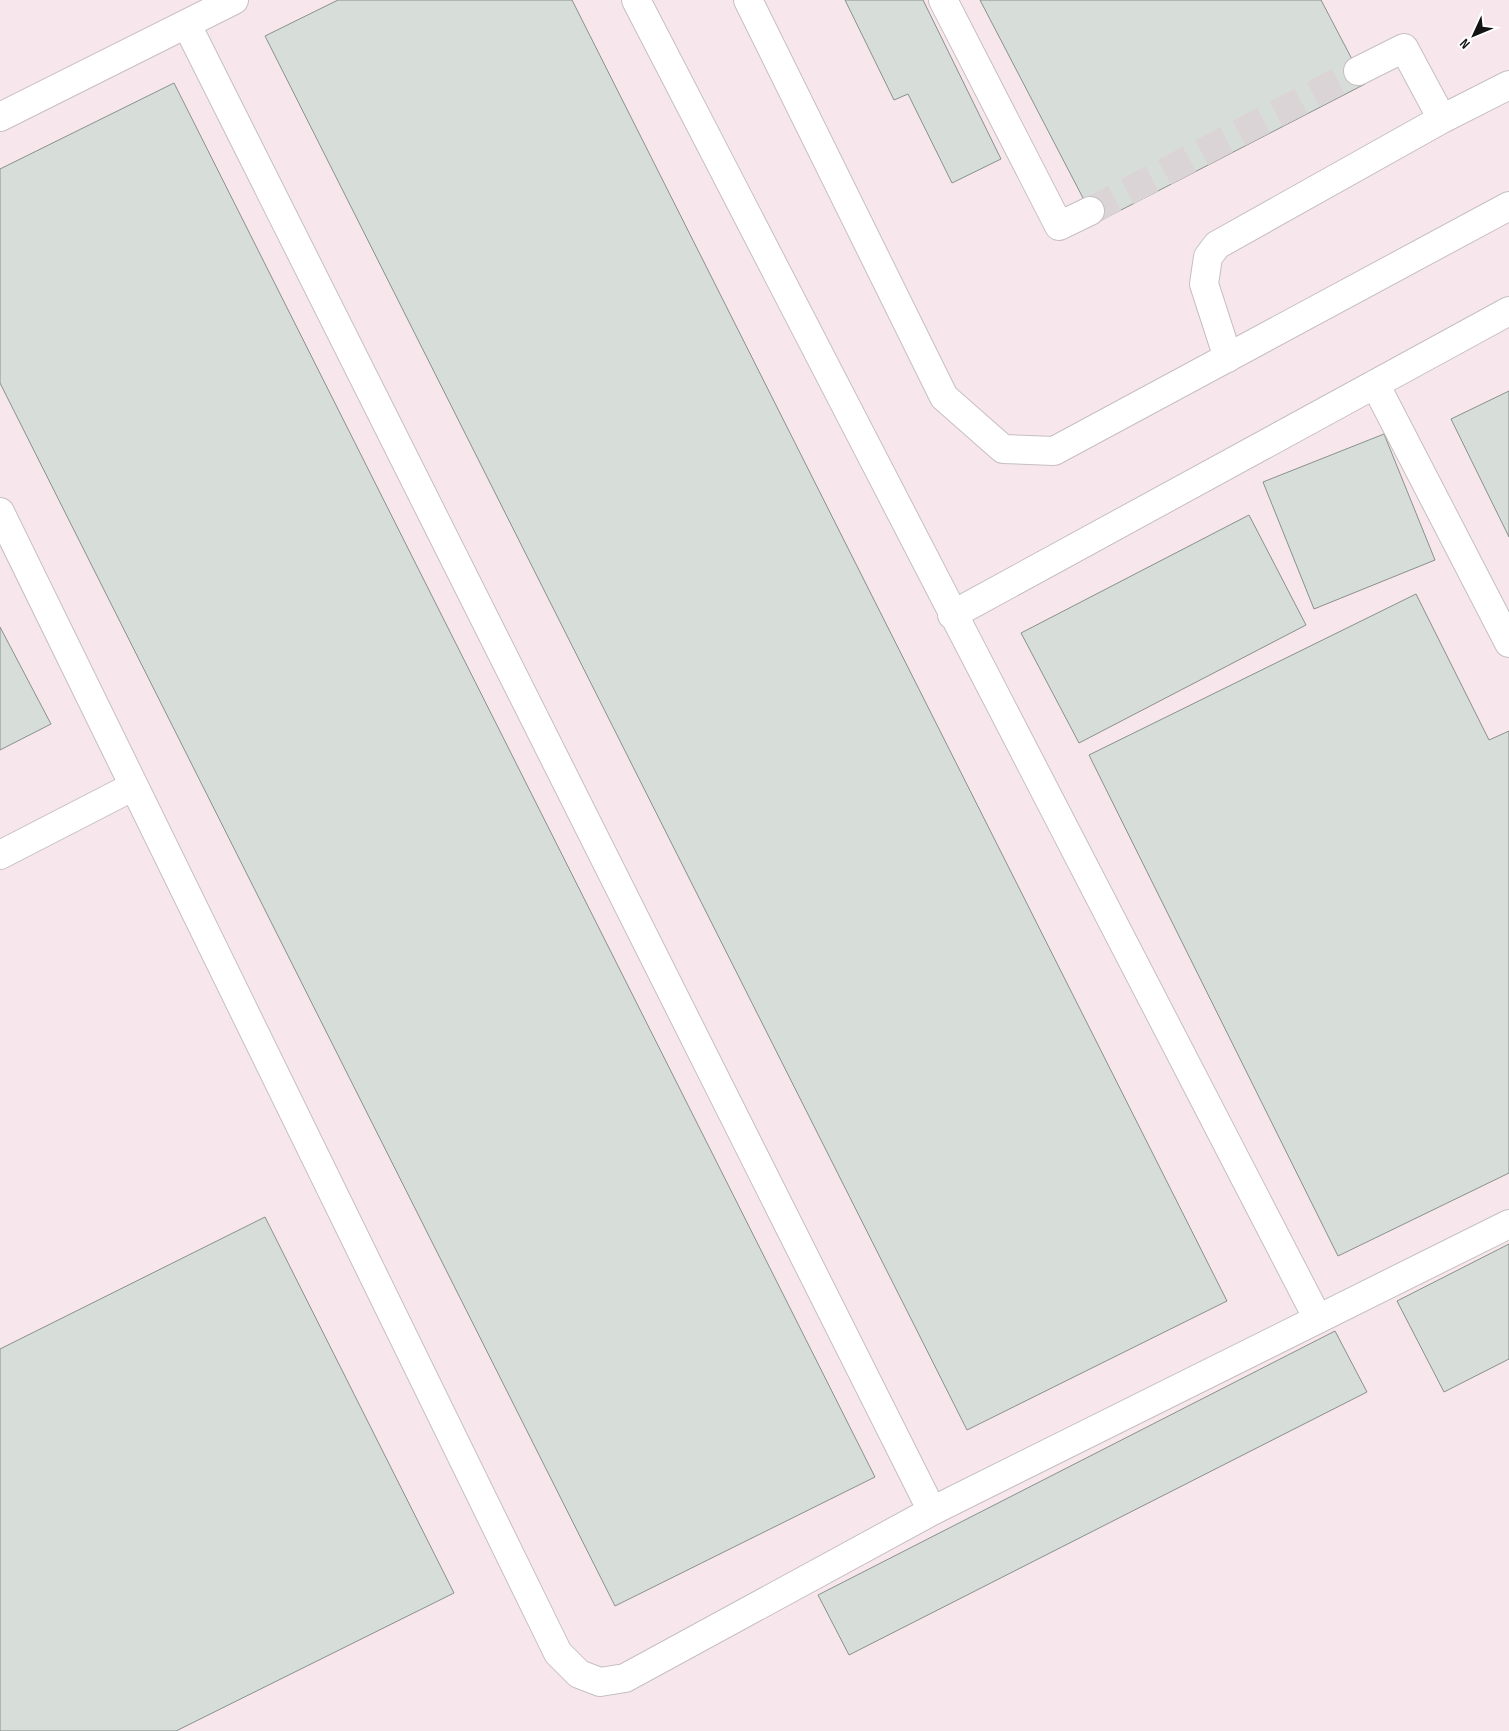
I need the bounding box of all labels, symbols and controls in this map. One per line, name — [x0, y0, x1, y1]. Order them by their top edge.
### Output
north arrow — [1449, 10, 1499, 60]
text: N — [1456, 35, 1474, 52]

